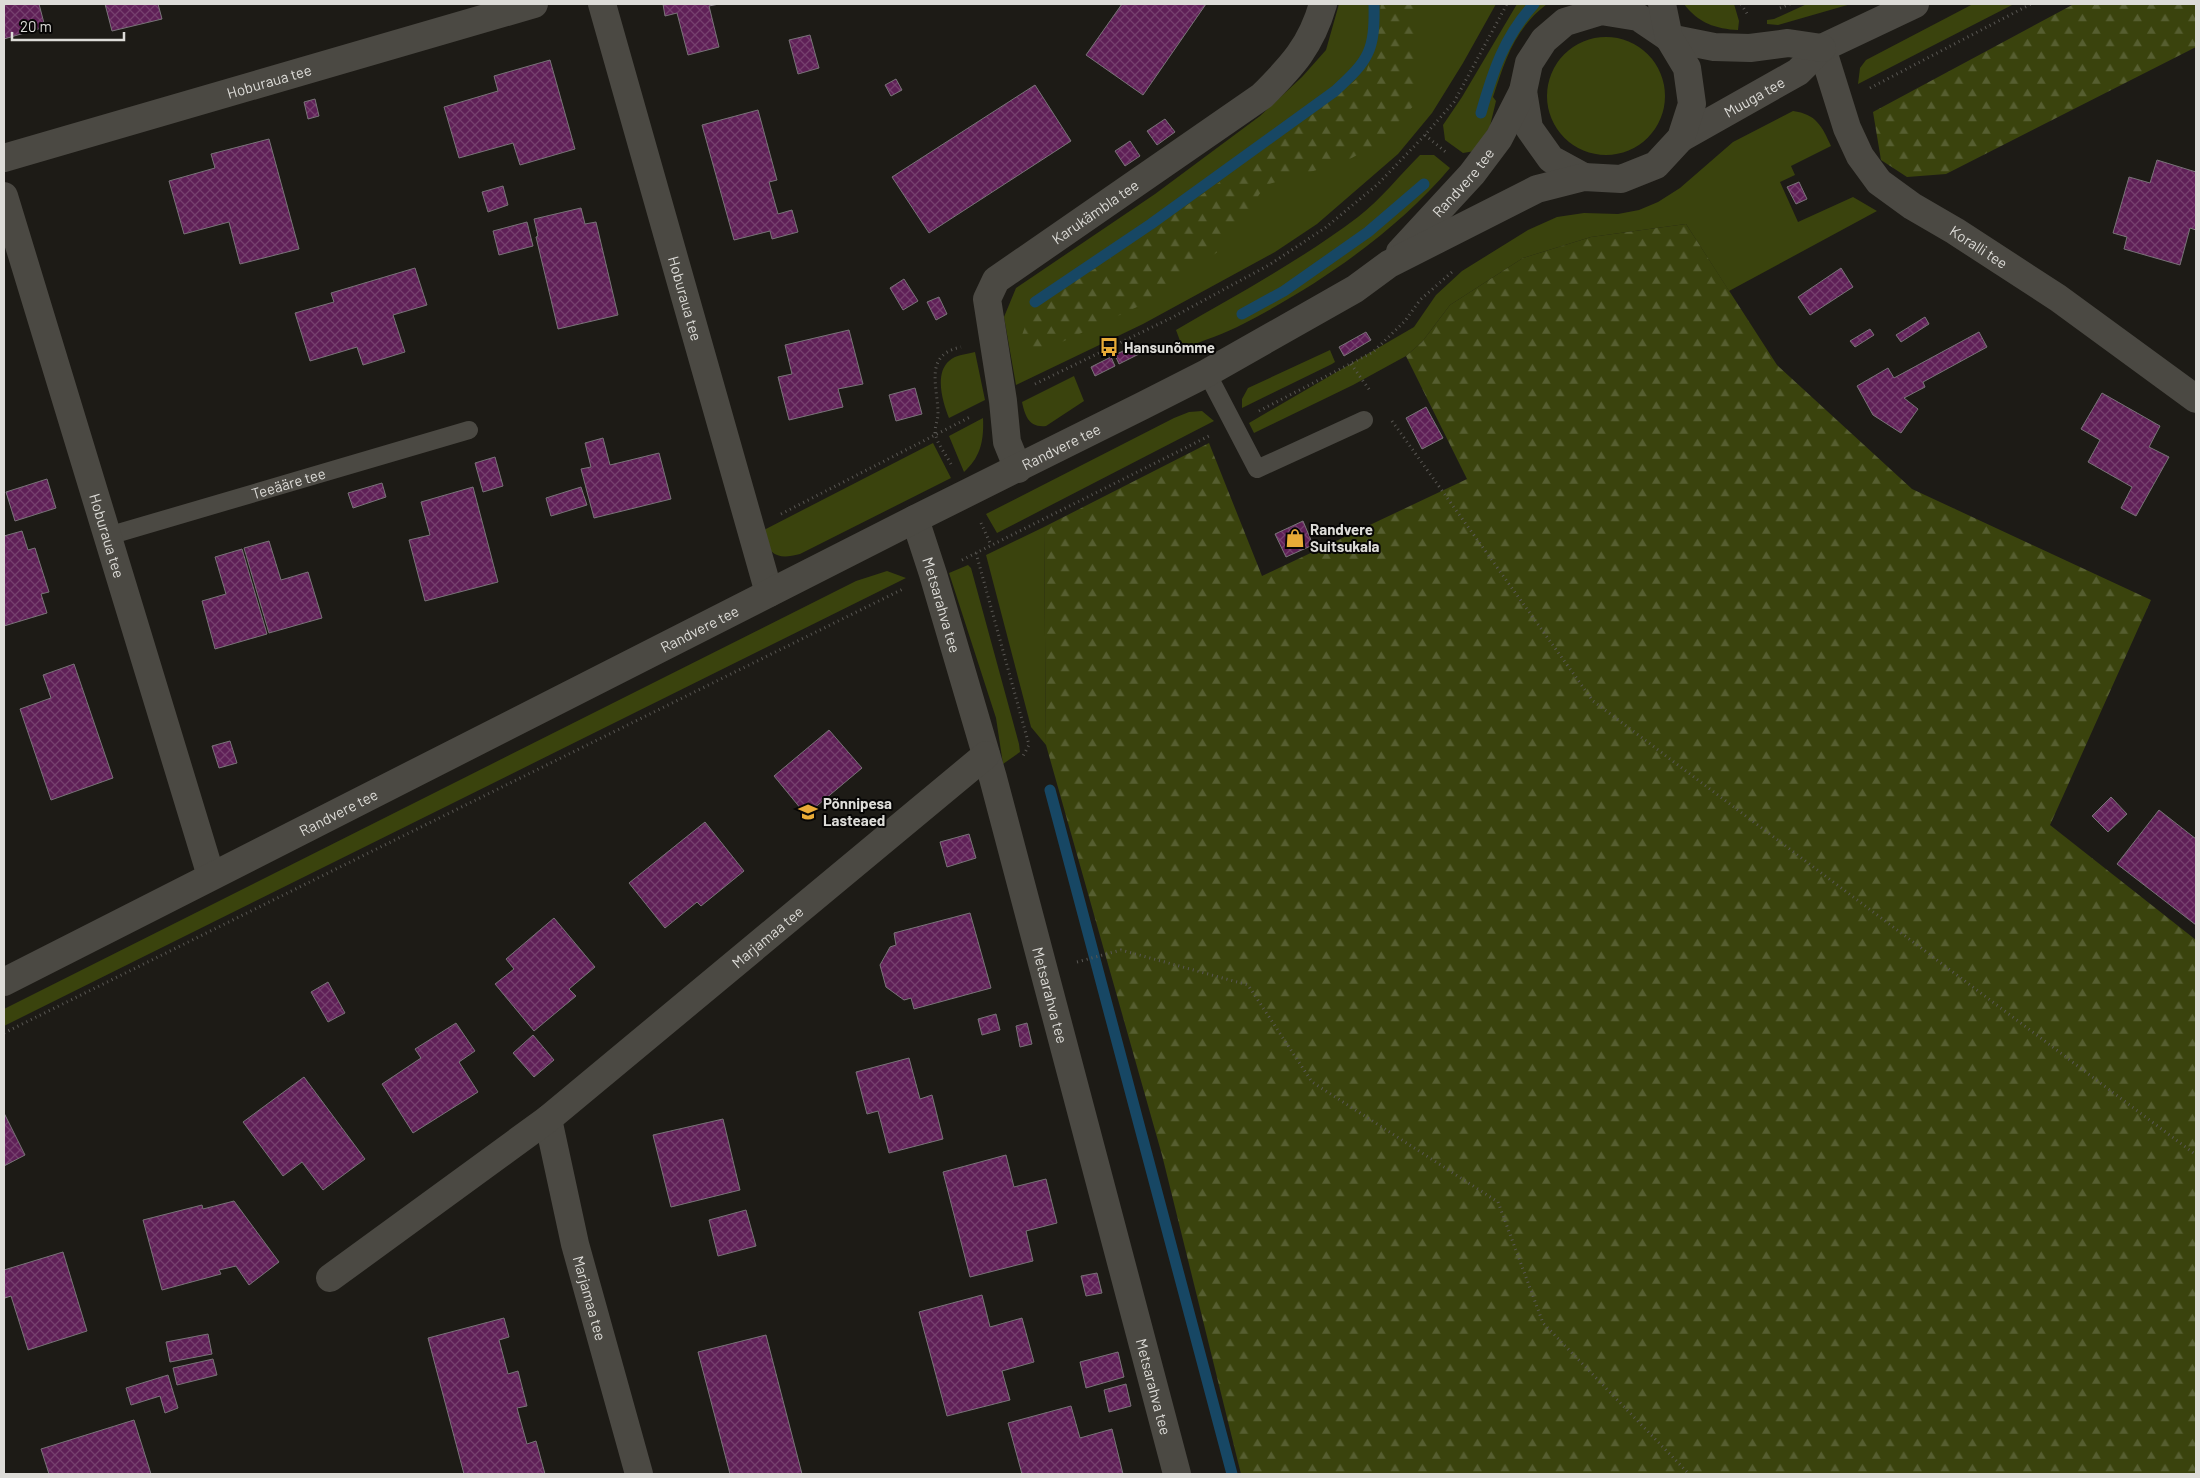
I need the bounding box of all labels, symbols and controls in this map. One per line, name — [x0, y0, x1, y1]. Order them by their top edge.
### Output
scale bar — [12, 10, 125, 42]
text: 20 m — [20, 17, 52, 35]
street label: Hoburaua tee — [225, 60, 313, 102]
street label: Muuga tee — [1721, 72, 1788, 121]
street label: Randvere tee — [1428, 144, 1498, 220]
street label: Karukämbla tee — [1048, 175, 1142, 248]
street label: Koralli tee — [1947, 221, 2011, 272]
street label: Hoburaua tee — [665, 254, 706, 343]
bus stop icon: Hansunõmme — [1098, 336, 1120, 358]
place label: Hansunõmme — [1124, 338, 1215, 356]
street label: Randvere tee — [1019, 419, 1103, 473]
street label: Teeääre tee — [249, 464, 328, 502]
street label: Hoburaua tee — [86, 491, 129, 580]
place label: Randvere Suitsukala — [1310, 520, 1380, 555]
shop icon: Randvere Suitsukala — [1284, 527, 1306, 549]
street label: Metsarahva tee — [919, 555, 965, 655]
street label: Randvere tee — [657, 601, 742, 656]
street label: Randvere tee — [296, 785, 381, 840]
place label: Põnnipesa Lasteaed — [823, 794, 892, 829]
school or university icon: Põnnipesa Lasteaed — [797, 801, 819, 823]
street label: Marjamaa tee — [728, 902, 807, 972]
street label: Metsarahva tee — [1029, 945, 1072, 1045]
street label: Marjamaa tee — [570, 1254, 610, 1343]
street label: Metsarahva tee — [1133, 1336, 1175, 1437]

